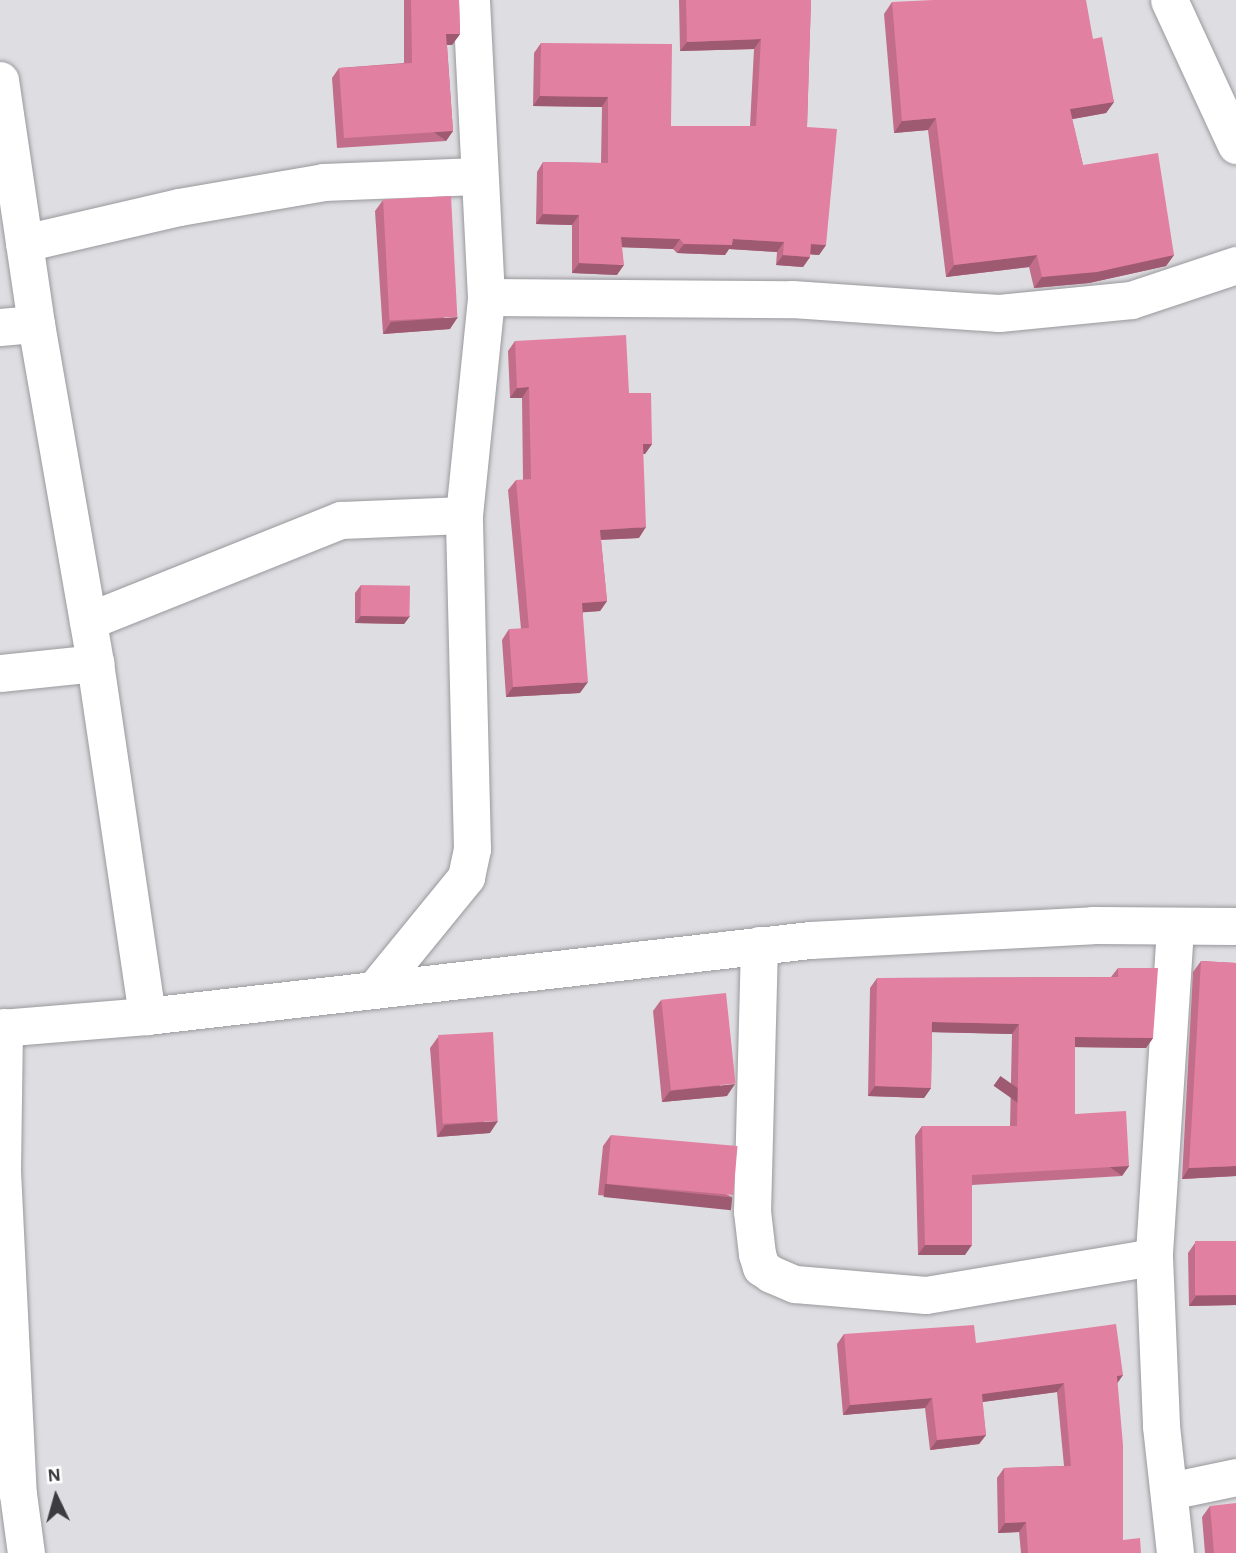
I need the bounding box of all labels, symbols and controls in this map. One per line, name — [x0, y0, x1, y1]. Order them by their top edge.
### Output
north arrow — [21, 1462, 91, 1532]
text: N — [47, 1466, 62, 1486]

